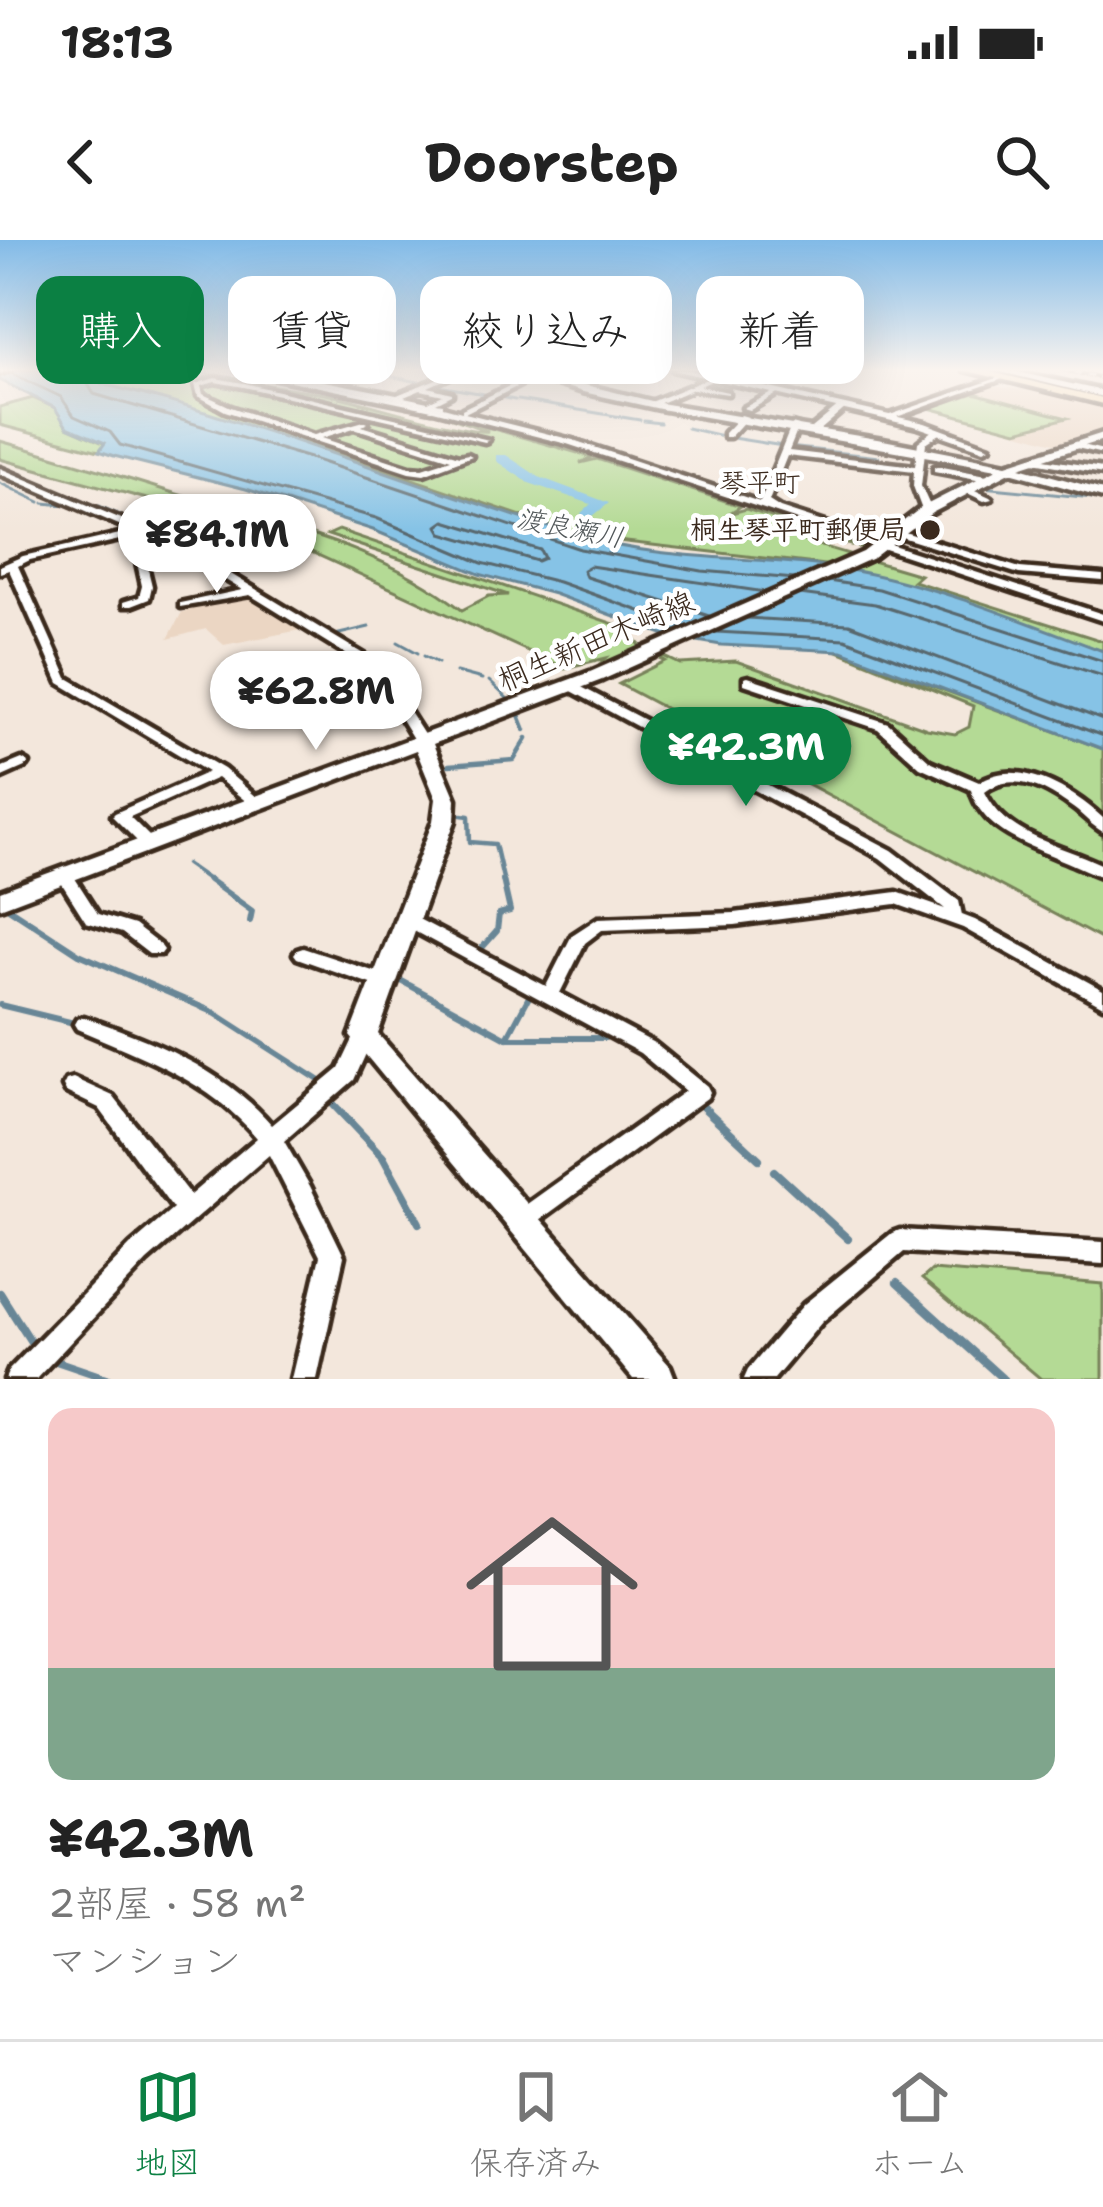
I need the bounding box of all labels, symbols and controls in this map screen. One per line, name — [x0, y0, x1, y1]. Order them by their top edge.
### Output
text: 18:13 — [60, 12, 174, 72]
text: Doorstep — [424, 126, 679, 198]
icon: back — [48, 129, 114, 195]
icon: search — [989, 129, 1055, 195]
chip: 購入 — [36, 276, 204, 384]
chip: 賃貸 — [228, 276, 396, 384]
chip: 絞り込み — [420, 276, 672, 384]
chip: 新着 — [696, 276, 864, 384]
district label: 琴平町 — [720, 464, 801, 501]
pin: ¥84.1M — [119, 494, 315, 596]
water label: 渡良瀬川 — [514, 499, 627, 556]
text: ¥84.1M — [145, 507, 289, 559]
place label: 桐生琴平町郵便局 — [690, 511, 906, 548]
marker: 桐生琴平町郵便局 — [917, 517, 943, 543]
street label: 桐生新田木崎線 — [491, 581, 700, 700]
pin: ¥62.8M — [218, 651, 414, 753]
text: ¥62.8M — [237, 664, 395, 716]
pin: ¥42.3M — [648, 707, 844, 809]
text: ¥42.3M — [667, 720, 825, 772]
icon: home — [444, 1486, 660, 1702]
text: ¥42.3M — [48, 1804, 254, 1872]
text: 2部屋 · 58 m² — [48, 1877, 306, 1929]
text: マンション — [48, 1934, 241, 1986]
tab: 地図 — [135, 2064, 201, 2185]
tab: 保存済み — [470, 2064, 602, 2185]
tab: ホーム — [871, 2064, 968, 2185]

